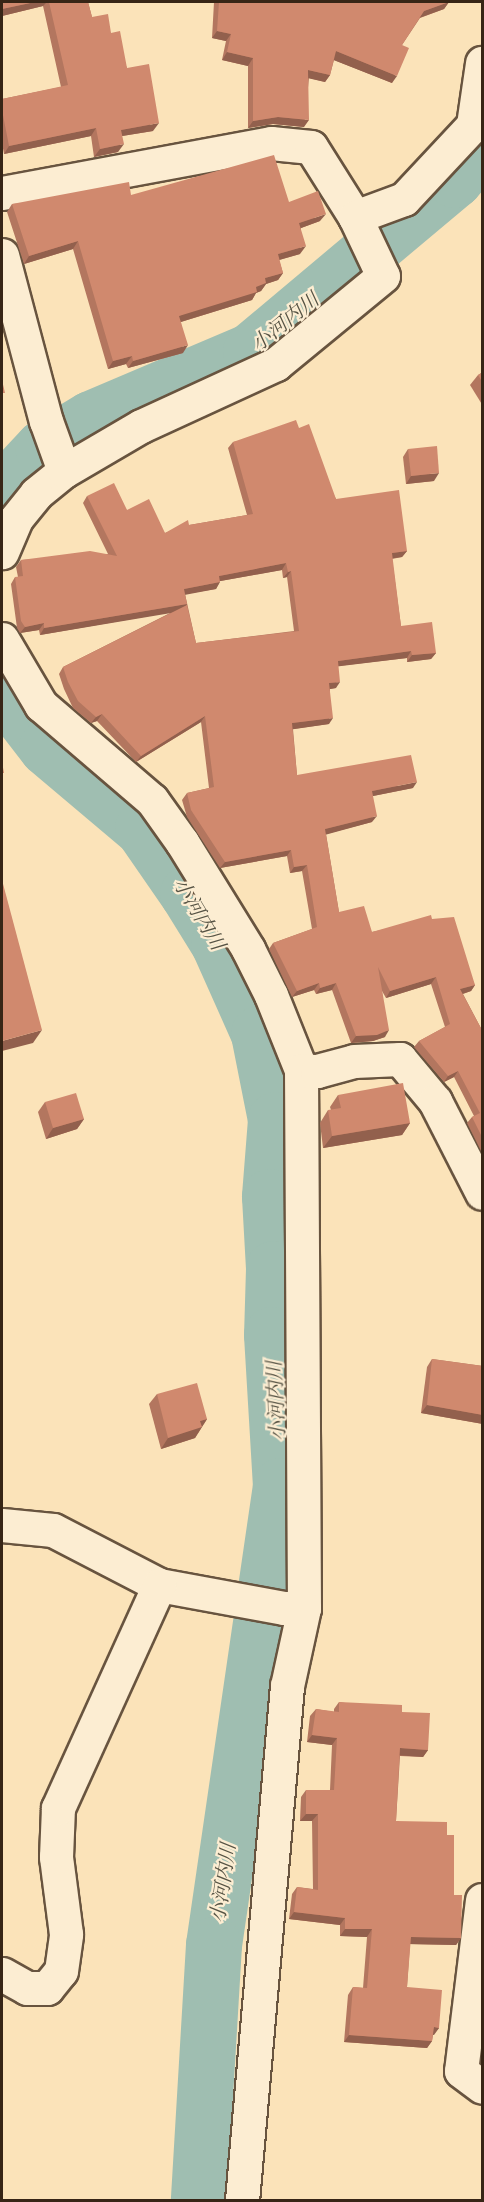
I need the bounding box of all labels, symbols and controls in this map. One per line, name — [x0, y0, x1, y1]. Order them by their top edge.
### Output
water label: 小河内川 — [246, 288, 324, 356]
water label: 小河内川 — [168, 874, 230, 954]
water label: 小河内川 — [262, 1360, 290, 1442]
water label: 小河内川 — [206, 1842, 240, 1924]

